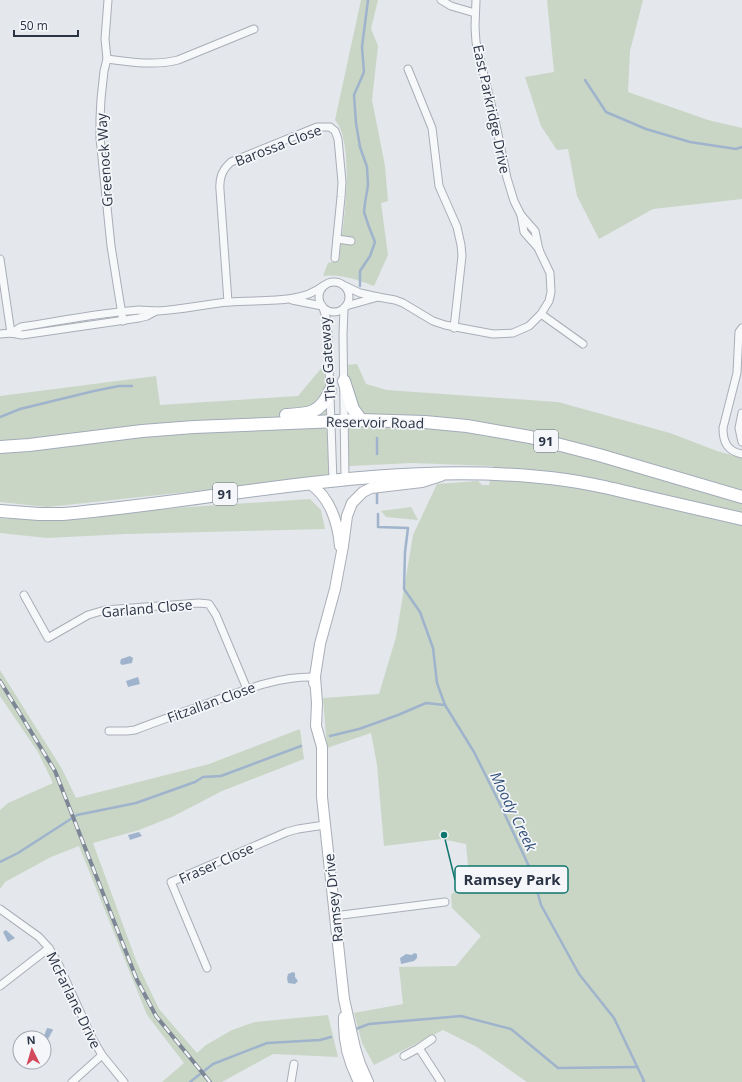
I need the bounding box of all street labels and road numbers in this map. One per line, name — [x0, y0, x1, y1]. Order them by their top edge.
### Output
street label: East Parkridge Drive — [469, 43, 515, 175]
street label: Greenock Way — [91, 111, 117, 208]
street label: Barossa Close — [232, 120, 324, 170]
street label: The Gateway — [315, 315, 339, 402]
street label: Reservoir Road — [326, 412, 424, 432]
road number: 91 — [534, 430, 558, 452]
road number: 91 — [213, 483, 237, 505]
street label: Garland Close — [101, 595, 193, 621]
street label: Fitzallan Close — [164, 677, 258, 727]
street label: Fraser Close — [176, 838, 256, 888]
street label: Ramsey Drive — [319, 853, 347, 943]
street label: McFarlane Drive — [42, 948, 106, 1052]

